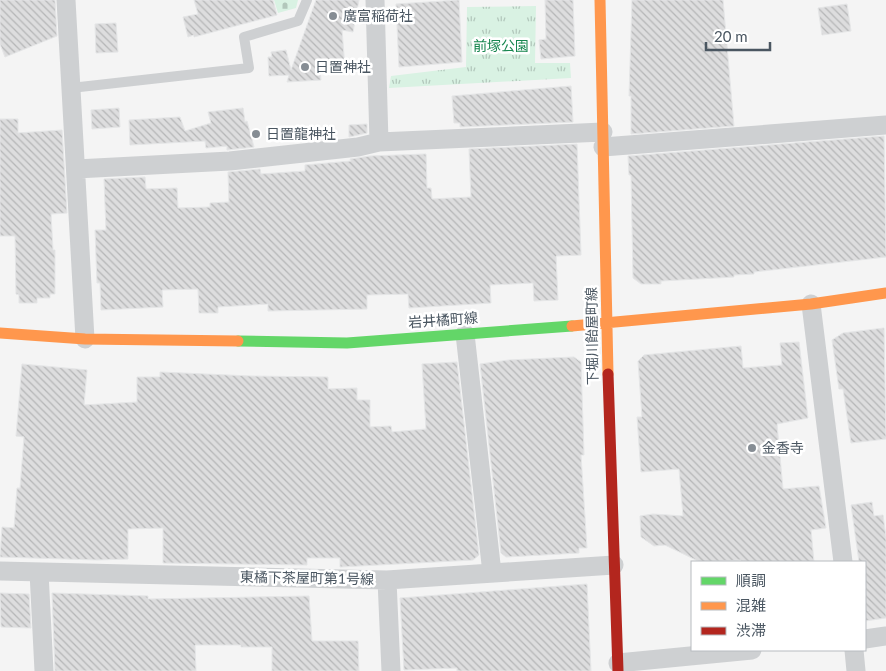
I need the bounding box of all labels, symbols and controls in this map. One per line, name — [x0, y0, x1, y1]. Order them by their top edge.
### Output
place label: 廣富稲荷社 — [343, 7, 413, 24]
marker: 廣富稲荷社 — [327, 10, 339, 22]
scale bar — [706, 20, 770, 52]
text: 20 m — [714, 27, 748, 45]
park label: 前塚公園 — [473, 37, 529, 54]
place label: 日置神社 — [315, 58, 371, 75]
marker: 日置神社 — [299, 61, 311, 73]
place label: 日置龍神社 — [266, 125, 336, 142]
marker: 日置龍神社 — [250, 128, 262, 140]
street label: 下堀川飴屋町線 — [582, 287, 601, 385]
street label: 岩井橘町線 — [407, 309, 478, 330]
place label: 金香寺 — [762, 439, 804, 456]
marker: 金香寺 — [746, 442, 758, 454]
legend — [691, 561, 866, 651]
street label: 東橘下茶屋町第1号線 — [240, 568, 374, 587]
text: 順調 — [736, 571, 766, 589]
text: 混雑 — [736, 596, 766, 614]
text: 渋滞 — [736, 621, 766, 639]

